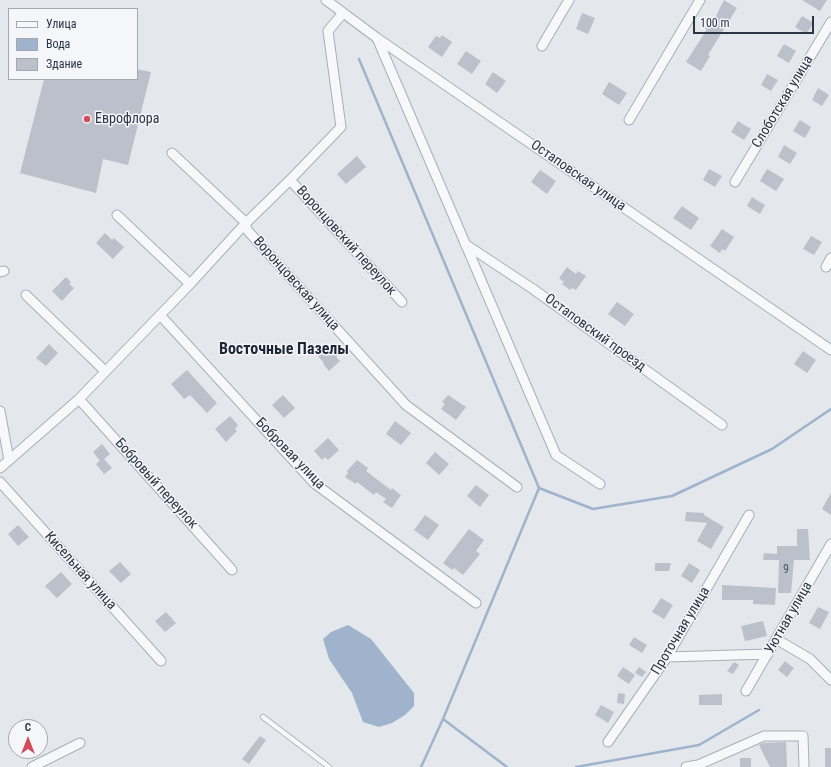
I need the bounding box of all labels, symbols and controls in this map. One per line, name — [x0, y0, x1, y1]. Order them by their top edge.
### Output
legend — [8, 8, 138, 80]
scale bar — [695, 8, 816, 34]
text: 100 m — [700, 16, 730, 30]
text: Улица — [46, 17, 76, 31]
text: Вода — [46, 37, 70, 51]
street label: Слоботская улица — [749, 53, 817, 151]
text: Здание — [46, 57, 82, 71]
place label: Еврофлора — [95, 111, 159, 127]
marker: Еврофлора — [82, 114, 92, 124]
street label: Остаповская улица — [527, 137, 629, 215]
street label: Воронцовский переулок — [292, 183, 400, 299]
street label: Воронцовская улица — [249, 233, 343, 335]
street label: Остаповский проезд — [541, 291, 649, 375]
district label: Восточные Пазелы — [219, 340, 349, 360]
street label: Бобровая улица — [252, 415, 328, 493]
street label: Бобровый переулок — [111, 435, 201, 533]
street label: Кисельная улица — [41, 528, 119, 614]
house number: 9 — [783, 563, 789, 577]
street label: Уютная улица — [762, 579, 816, 657]
street label: Проточная улица — [648, 584, 714, 678]
north arrow — [8, 719, 48, 759]
text: С — [25, 721, 31, 734]

